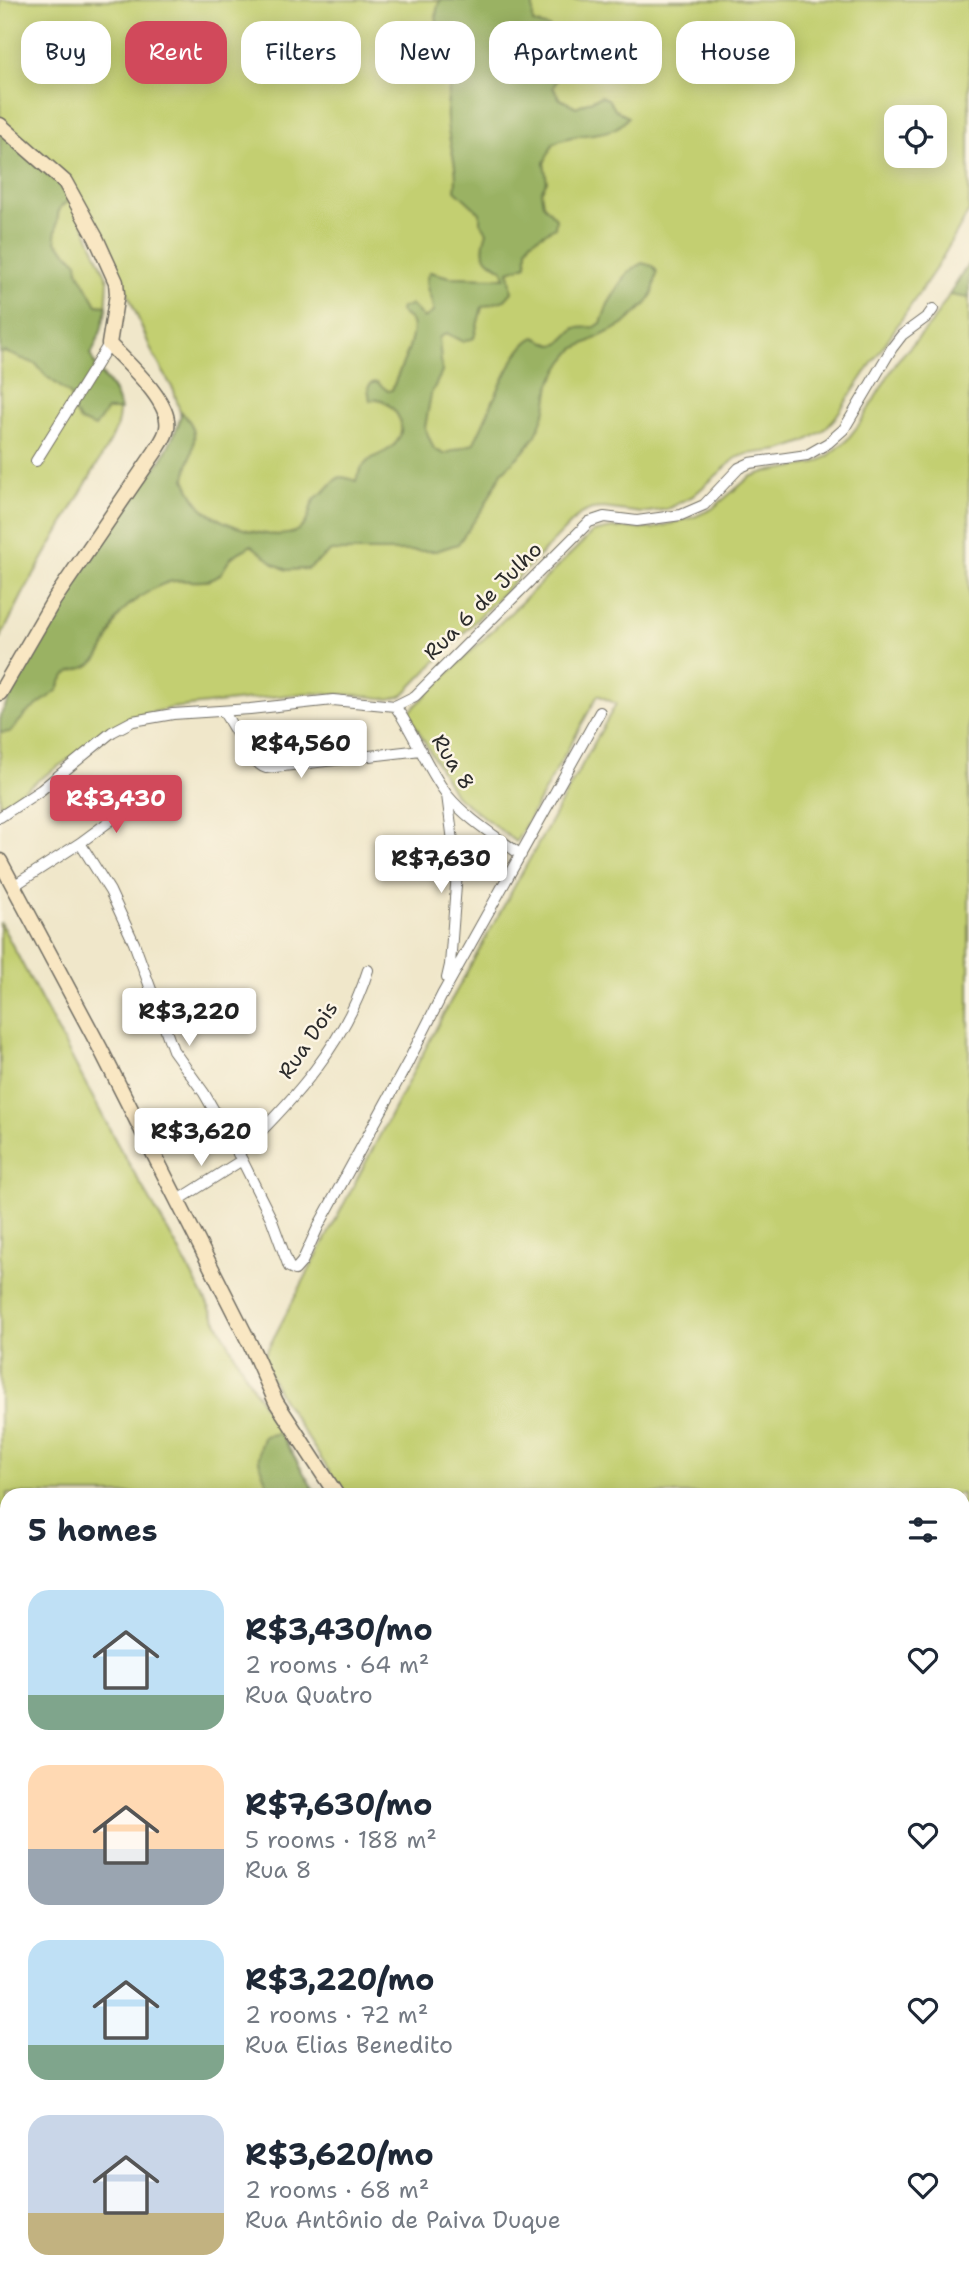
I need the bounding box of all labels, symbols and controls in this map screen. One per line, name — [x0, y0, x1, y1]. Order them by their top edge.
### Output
chip: Buy — [21, 21, 111, 84]
chip: Rent — [125, 21, 227, 84]
chip: Filters — [241, 21, 361, 84]
chip: New — [375, 21, 475, 84]
chip: Apartment — [489, 21, 662, 84]
chip: House — [676, 21, 795, 84]
map controls — [884, 105, 947, 168]
button: locate — [884, 105, 947, 168]
street label: Rua 6 de Julho — [418, 536, 548, 666]
pin: R$4,560 — [236, 720, 366, 780]
text: R$4,560 — [251, 728, 351, 758]
street label: Rua 8 — [425, 729, 481, 795]
pin: R$3,430 — [51, 776, 181, 835]
text: R$3,430 — [66, 783, 166, 813]
pin: R$7,630 — [376, 836, 506, 895]
text: R$7,630 — [391, 843, 491, 873]
pin: R$3,220 — [124, 988, 254, 1048]
text: R$3,220 — [138, 996, 240, 1026]
street label: Rua Dois — [272, 996, 344, 1084]
pin: R$3,620 — [136, 1108, 266, 1168]
text: R$3,620 — [151, 1116, 251, 1146]
text: 5 homes — [28, 1510, 158, 1551]
icon: filters — [904, 1511, 942, 1549]
text: R$3,430/mo — [245, 1609, 433, 1650]
icon: home — [84, 1618, 168, 1702]
icon: heart — [904, 1641, 942, 1679]
text: 2 rooms · 64 m² — [245, 1650, 429, 1680]
text: Rua Quatro — [245, 1680, 373, 1710]
text: R$7,630/mo — [245, 1784, 432, 1825]
icon: home — [84, 1793, 168, 1877]
icon: heart — [904, 1816, 942, 1854]
text: 5 rooms · 188 m² — [245, 1825, 437, 1855]
text: Rua 8 — [245, 1855, 312, 1885]
text: R$3,220/mo — [245, 1959, 435, 2000]
icon: home — [84, 1968, 168, 2052]
icon: heart — [904, 1991, 942, 2029]
text: 2 rooms · 72 m² — [245, 2000, 428, 2030]
text: Rua Elias Benedito — [245, 2030, 453, 2060]
text: R$3,620/mo — [245, 2134, 434, 2175]
icon: home — [84, 2143, 168, 2227]
icon: heart — [904, 2166, 942, 2204]
text: 2 rooms · 68 m² — [245, 2175, 429, 2205]
text: Rua Antônio de Paiva Duque — [245, 2205, 561, 2235]

